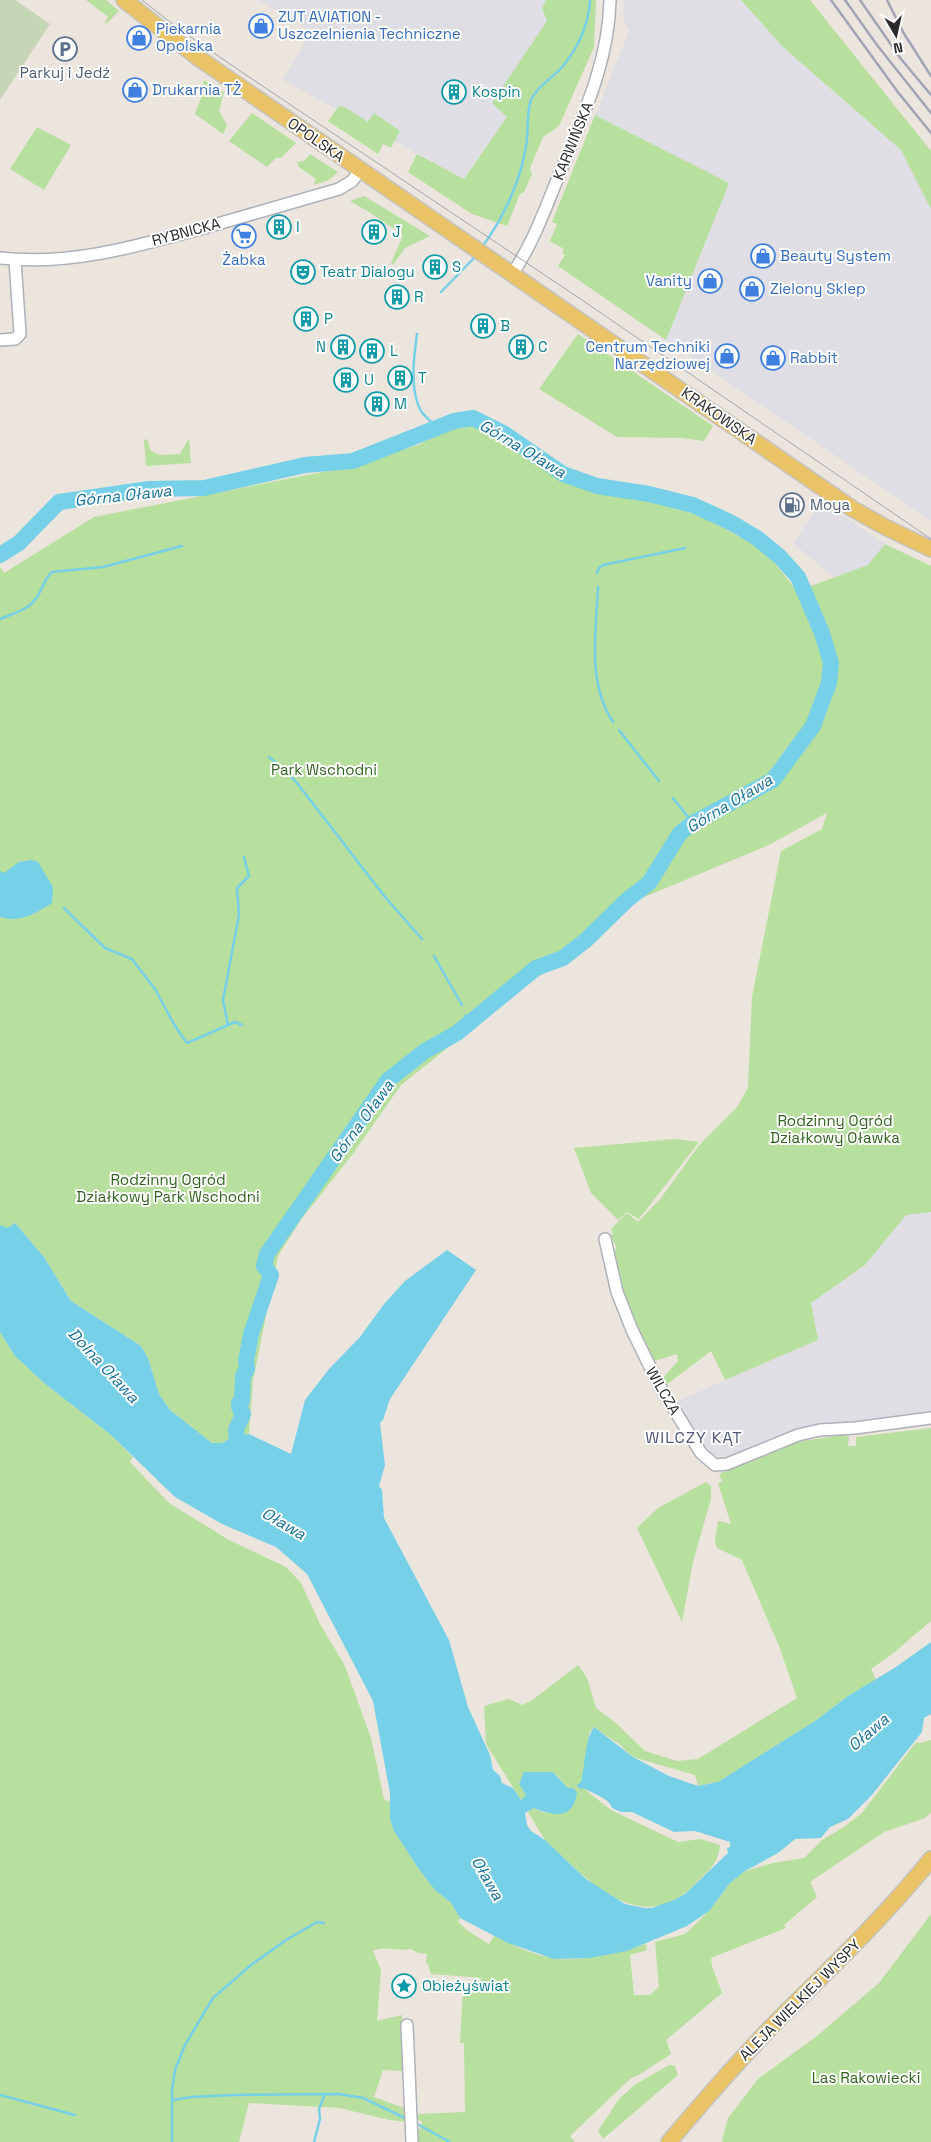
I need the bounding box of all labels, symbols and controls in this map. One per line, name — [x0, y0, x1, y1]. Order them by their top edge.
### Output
place label: ZUT AVIATION - Uszczelnienia Techniczne — [278, 7, 461, 43]
north arrow — [871, 10, 921, 60]
shop icon: ZUT AVIATION - Uszczelnienia Techniczne — [248, 13, 274, 39]
place label: Piekarnia Opolska — [156, 19, 222, 55]
shop icon: Piekarnia Opolska — [126, 25, 152, 51]
parking icon: Parkuj i Jedź — [52, 36, 78, 62]
text: N — [892, 38, 904, 57]
place label: Parkuj i Jedź — [20, 63, 110, 82]
shop icon: Drukarnia TŻ — [122, 77, 148, 103]
building icon: Kospin — [441, 79, 467, 105]
place label: Drukarnia TŻ — [152, 80, 241, 99]
place label: Kospin — [472, 82, 521, 101]
street label: KARWIŃSKA — [548, 98, 597, 183]
street label: OPOLSKA — [284, 113, 349, 166]
street label: RYBNICKA — [150, 213, 223, 250]
building icon: I — [266, 214, 292, 240]
place label: I — [296, 217, 300, 236]
building icon: J — [361, 219, 387, 245]
place label: J — [392, 222, 401, 241]
supermarket icon: Żabka — [231, 223, 257, 249]
shop icon: Beauty System — [750, 243, 776, 269]
place label: Beauty System — [780, 246, 891, 265]
place label: Żabka — [222, 250, 266, 269]
building icon: S — [422, 254, 448, 280]
place label: S — [452, 257, 461, 276]
theatre icon: Teatr Dialogu — [290, 259, 316, 285]
place label: Teatr Dialogu — [320, 262, 415, 281]
shop icon: Vanity — [697, 268, 723, 294]
place label: Vanity — [646, 271, 692, 290]
shop icon: Zielony Sklep — [739, 276, 765, 302]
place label: Zielony Sklep — [770, 279, 866, 298]
building icon: R — [384, 284, 410, 310]
place label: R — [414, 287, 423, 306]
building icon: P — [293, 306, 319, 332]
place label: P — [324, 309, 333, 328]
building icon: B — [470, 313, 496, 339]
place label: B — [500, 316, 510, 335]
building icon: N — [330, 334, 356, 360]
building icon: C — [508, 334, 534, 360]
place label: N — [316, 337, 326, 356]
place label: C — [538, 337, 548, 356]
place label: Centrum Techniki Narzędziowej — [585, 337, 710, 373]
building icon: L — [359, 338, 385, 364]
place label: L — [390, 341, 398, 360]
shop icon: Centrum Techniki Narzędziowej — [714, 343, 740, 369]
shop icon: Rabbit — [760, 345, 786, 371]
place label: Rabbit — [790, 348, 838, 367]
building icon: T — [387, 365, 413, 391]
building icon: U — [333, 367, 359, 393]
place label: T — [418, 368, 427, 387]
place label: U — [364, 370, 374, 389]
street label: KRAKOWSKA — [678, 383, 761, 449]
building icon: M — [364, 391, 390, 417]
place label: M — [394, 394, 407, 413]
water label: Górna Oława — [476, 414, 570, 483]
water label: Górna Oława — [74, 480, 173, 511]
fuel station icon: Moya — [779, 492, 805, 518]
place label: Moya — [810, 495, 850, 514]
park label: Park Wschodni — [271, 760, 377, 779]
water label: Górna Oława — [682, 769, 777, 837]
water label: Górna Oława — [324, 1075, 399, 1167]
park label: Rodzinny Ogród Działkowy Oławka — [770, 1111, 900, 1147]
park label: Rodzinny Ogród Działkowy Park Wschodni — [76, 1170, 260, 1206]
water label: Dolna Oława — [64, 1323, 144, 1408]
street label: WILCZA — [642, 1363, 685, 1419]
district label: WILCZY KĄT — [645, 1427, 743, 1448]
water label: Oława — [258, 1502, 310, 1545]
water label: Oława — [844, 1708, 894, 1756]
water label: Oława — [467, 1852, 509, 1905]
street label: ALEJA WIELKIEJ WYSPY — [735, 1935, 864, 2064]
place icon: Obieżyświat — [391, 1973, 417, 1999]
place label: Obieżyświat — [422, 1976, 510, 1995]
park label: Las Rakowiecki — [812, 2068, 920, 2087]

